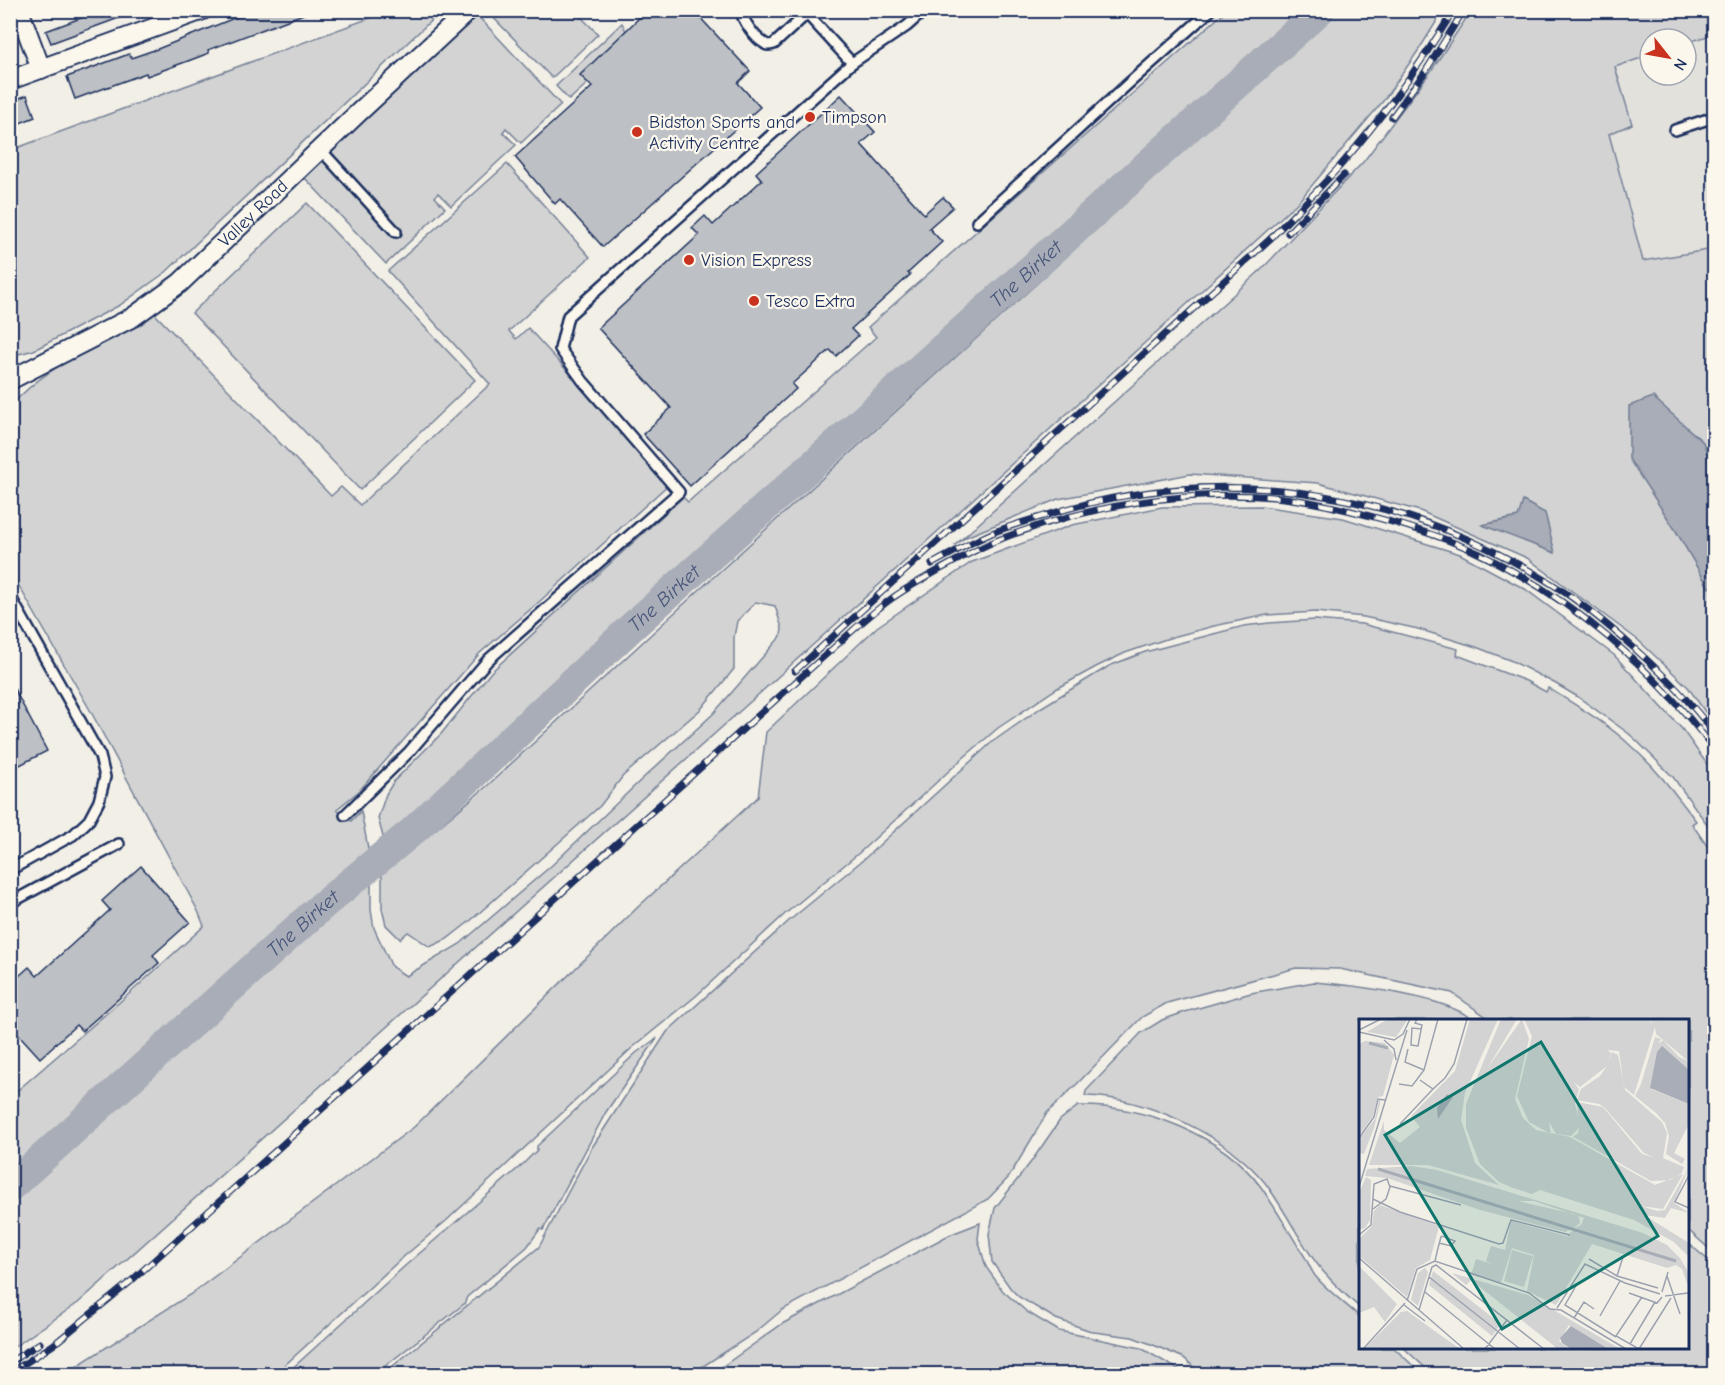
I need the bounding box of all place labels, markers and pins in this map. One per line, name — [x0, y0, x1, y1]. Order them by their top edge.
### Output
place label: Timpson — [822, 107, 887, 128]
marker: Timpson — [803, 110, 817, 124]
place label: Bidston Sports and Activity Centre — [649, 112, 795, 154]
marker: Bidston Sports and Activity Centre — [630, 125, 644, 139]
place label: Vision Express — [701, 250, 812, 271]
marker: Vision Express — [682, 253, 696, 267]
place label: Tesco Extra — [766, 291, 855, 312]
marker: Tesco Extra — [747, 294, 761, 308]

